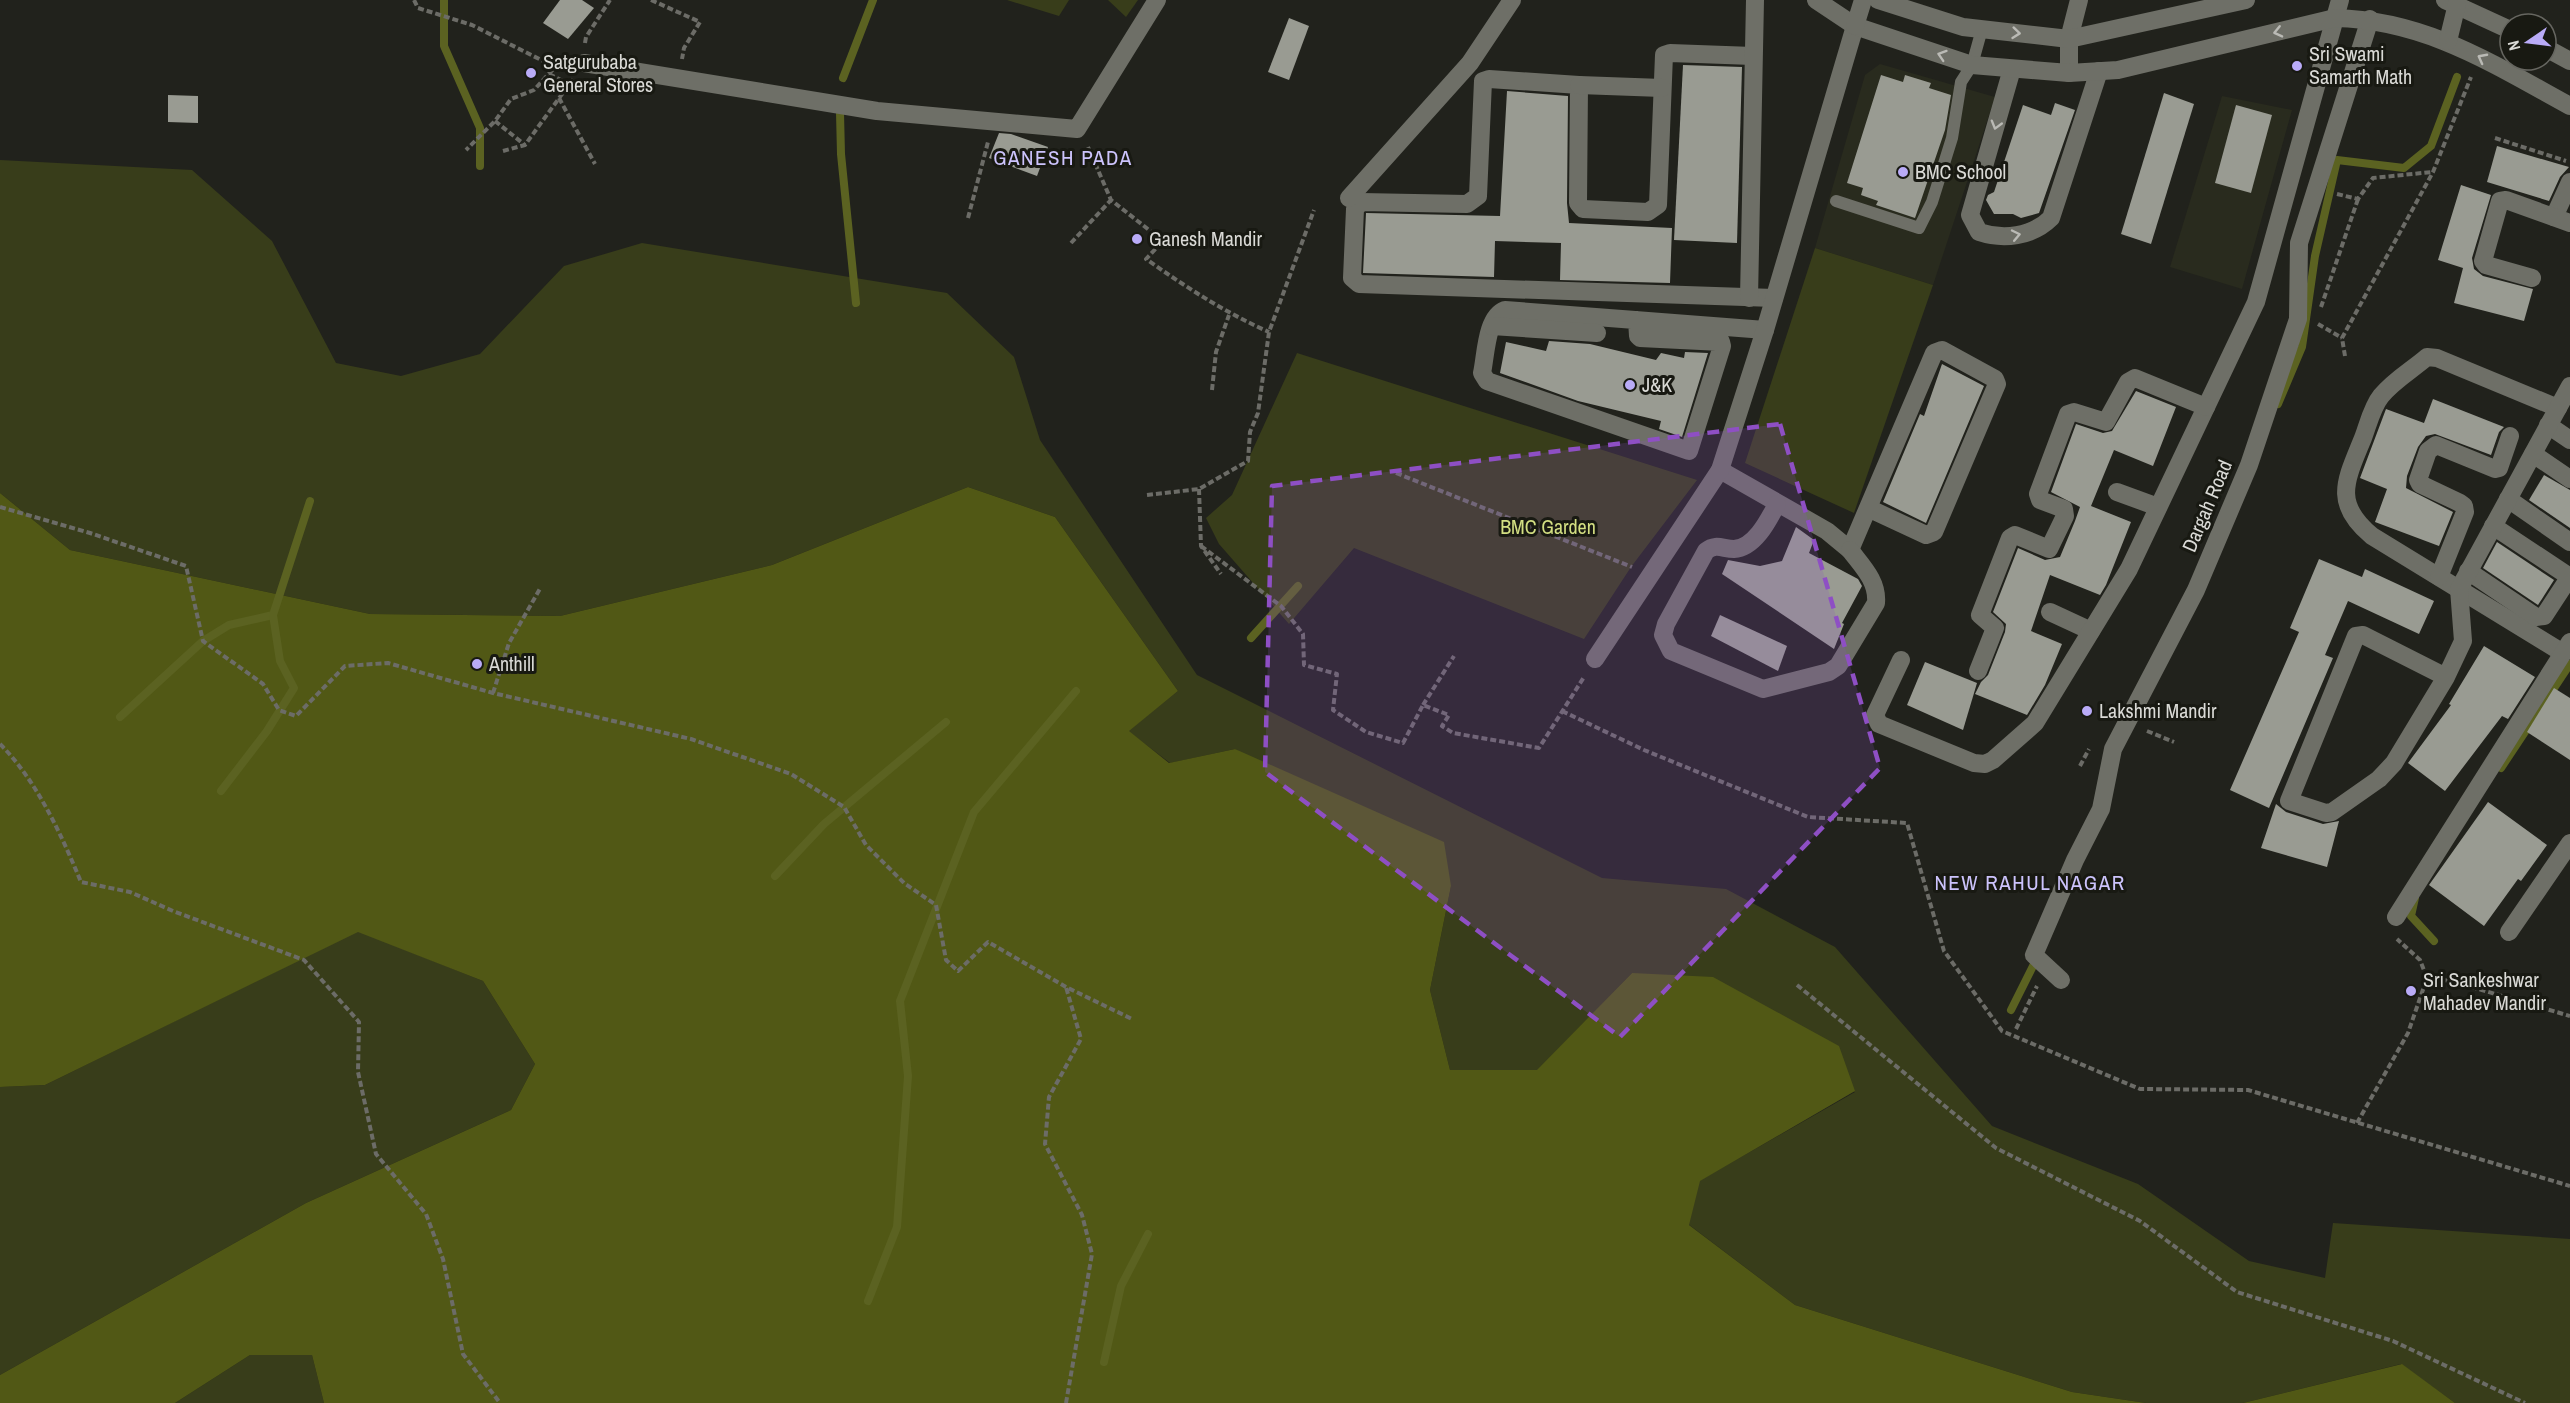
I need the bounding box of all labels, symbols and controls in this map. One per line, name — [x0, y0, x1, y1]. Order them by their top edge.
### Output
north arrow — [2498, 12, 2558, 72]
one-way arrow — [2273, 24, 2283, 37]
one-way arrow — [2012, 26, 2021, 39]
text: N — [2502, 38, 2525, 53]
place label: Sri Swami Samarth Math — [2309, 40, 2412, 90]
place label: Satgurubaba General Stores — [543, 48, 653, 98]
one-way arrow — [1937, 50, 1948, 63]
one-way arrow — [2477, 54, 2488, 66]
marker: Sri Swami Samarth Math — [2290, 59, 2304, 73]
marker: Satgurubaba General Stores — [524, 66, 538, 80]
one-way arrow — [1991, 119, 2003, 130]
district label: GANESH PADA — [993, 143, 1133, 172]
place label: BMC School — [1915, 158, 2006, 185]
marker: BMC School — [1896, 165, 1910, 179]
place label: Ganesh Mandir — [1149, 225, 1263, 252]
one-way arrow — [2011, 229, 2021, 242]
marker: Ganesh Mandir — [1130, 232, 1144, 246]
place label: J&K — [1642, 371, 1672, 398]
marker: J&K — [1623, 378, 1637, 392]
street label: Dargah Road — [2175, 456, 2238, 556]
park label: BMC Garden — [1500, 513, 1596, 540]
place label: Anthill — [488, 650, 535, 677]
marker: Anthill — [470, 657, 484, 671]
place label: Lakshmi Mandir — [2099, 697, 2217, 724]
marker: Lakshmi Mandir — [2080, 704, 2094, 718]
district label: NEW RAHUL NAGAR — [1934, 868, 2126, 897]
place label: Sri Sankeshwar Mahadev Mandir — [2423, 966, 2547, 1016]
marker: Sri Sankeshwar Mahadev Mandir — [2404, 984, 2418, 998]

